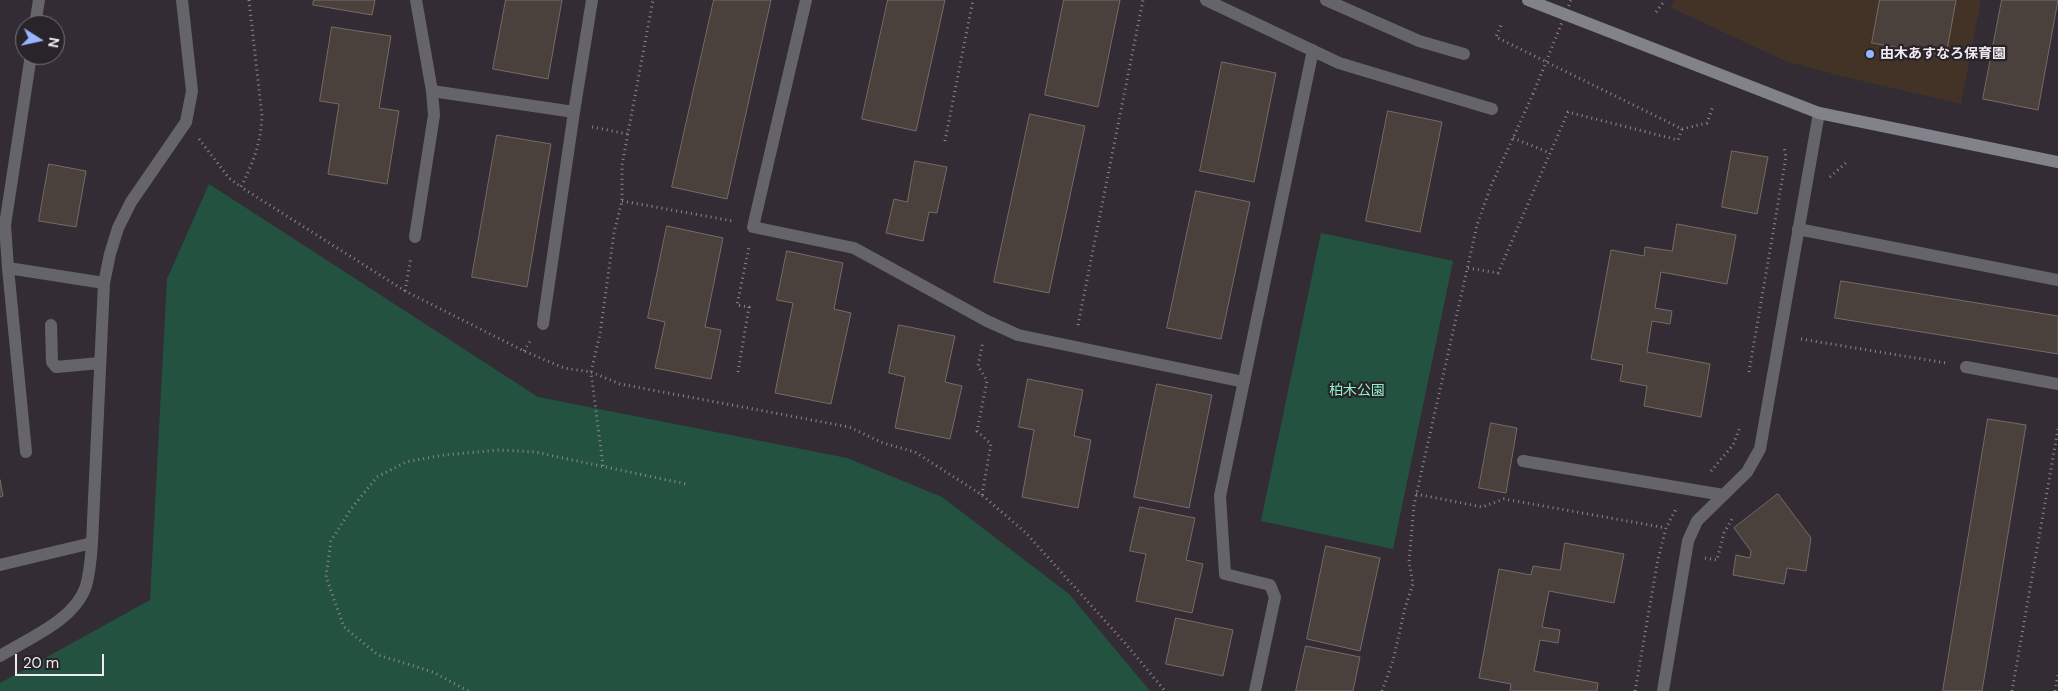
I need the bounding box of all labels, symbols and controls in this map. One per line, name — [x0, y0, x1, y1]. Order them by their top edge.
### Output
north arrow — [15, 15, 65, 65]
text: N — [44, 36, 64, 49]
place label: 由木あすなろ保育園 — [1880, 46, 2006, 62]
marker: 由木あすなろ保育園 — [1864, 48, 1876, 60]
park label: 柏木公園 — [1329, 383, 1385, 399]
scale bar — [18, 644, 106, 676]
text: 20 m — [23, 653, 59, 673]

